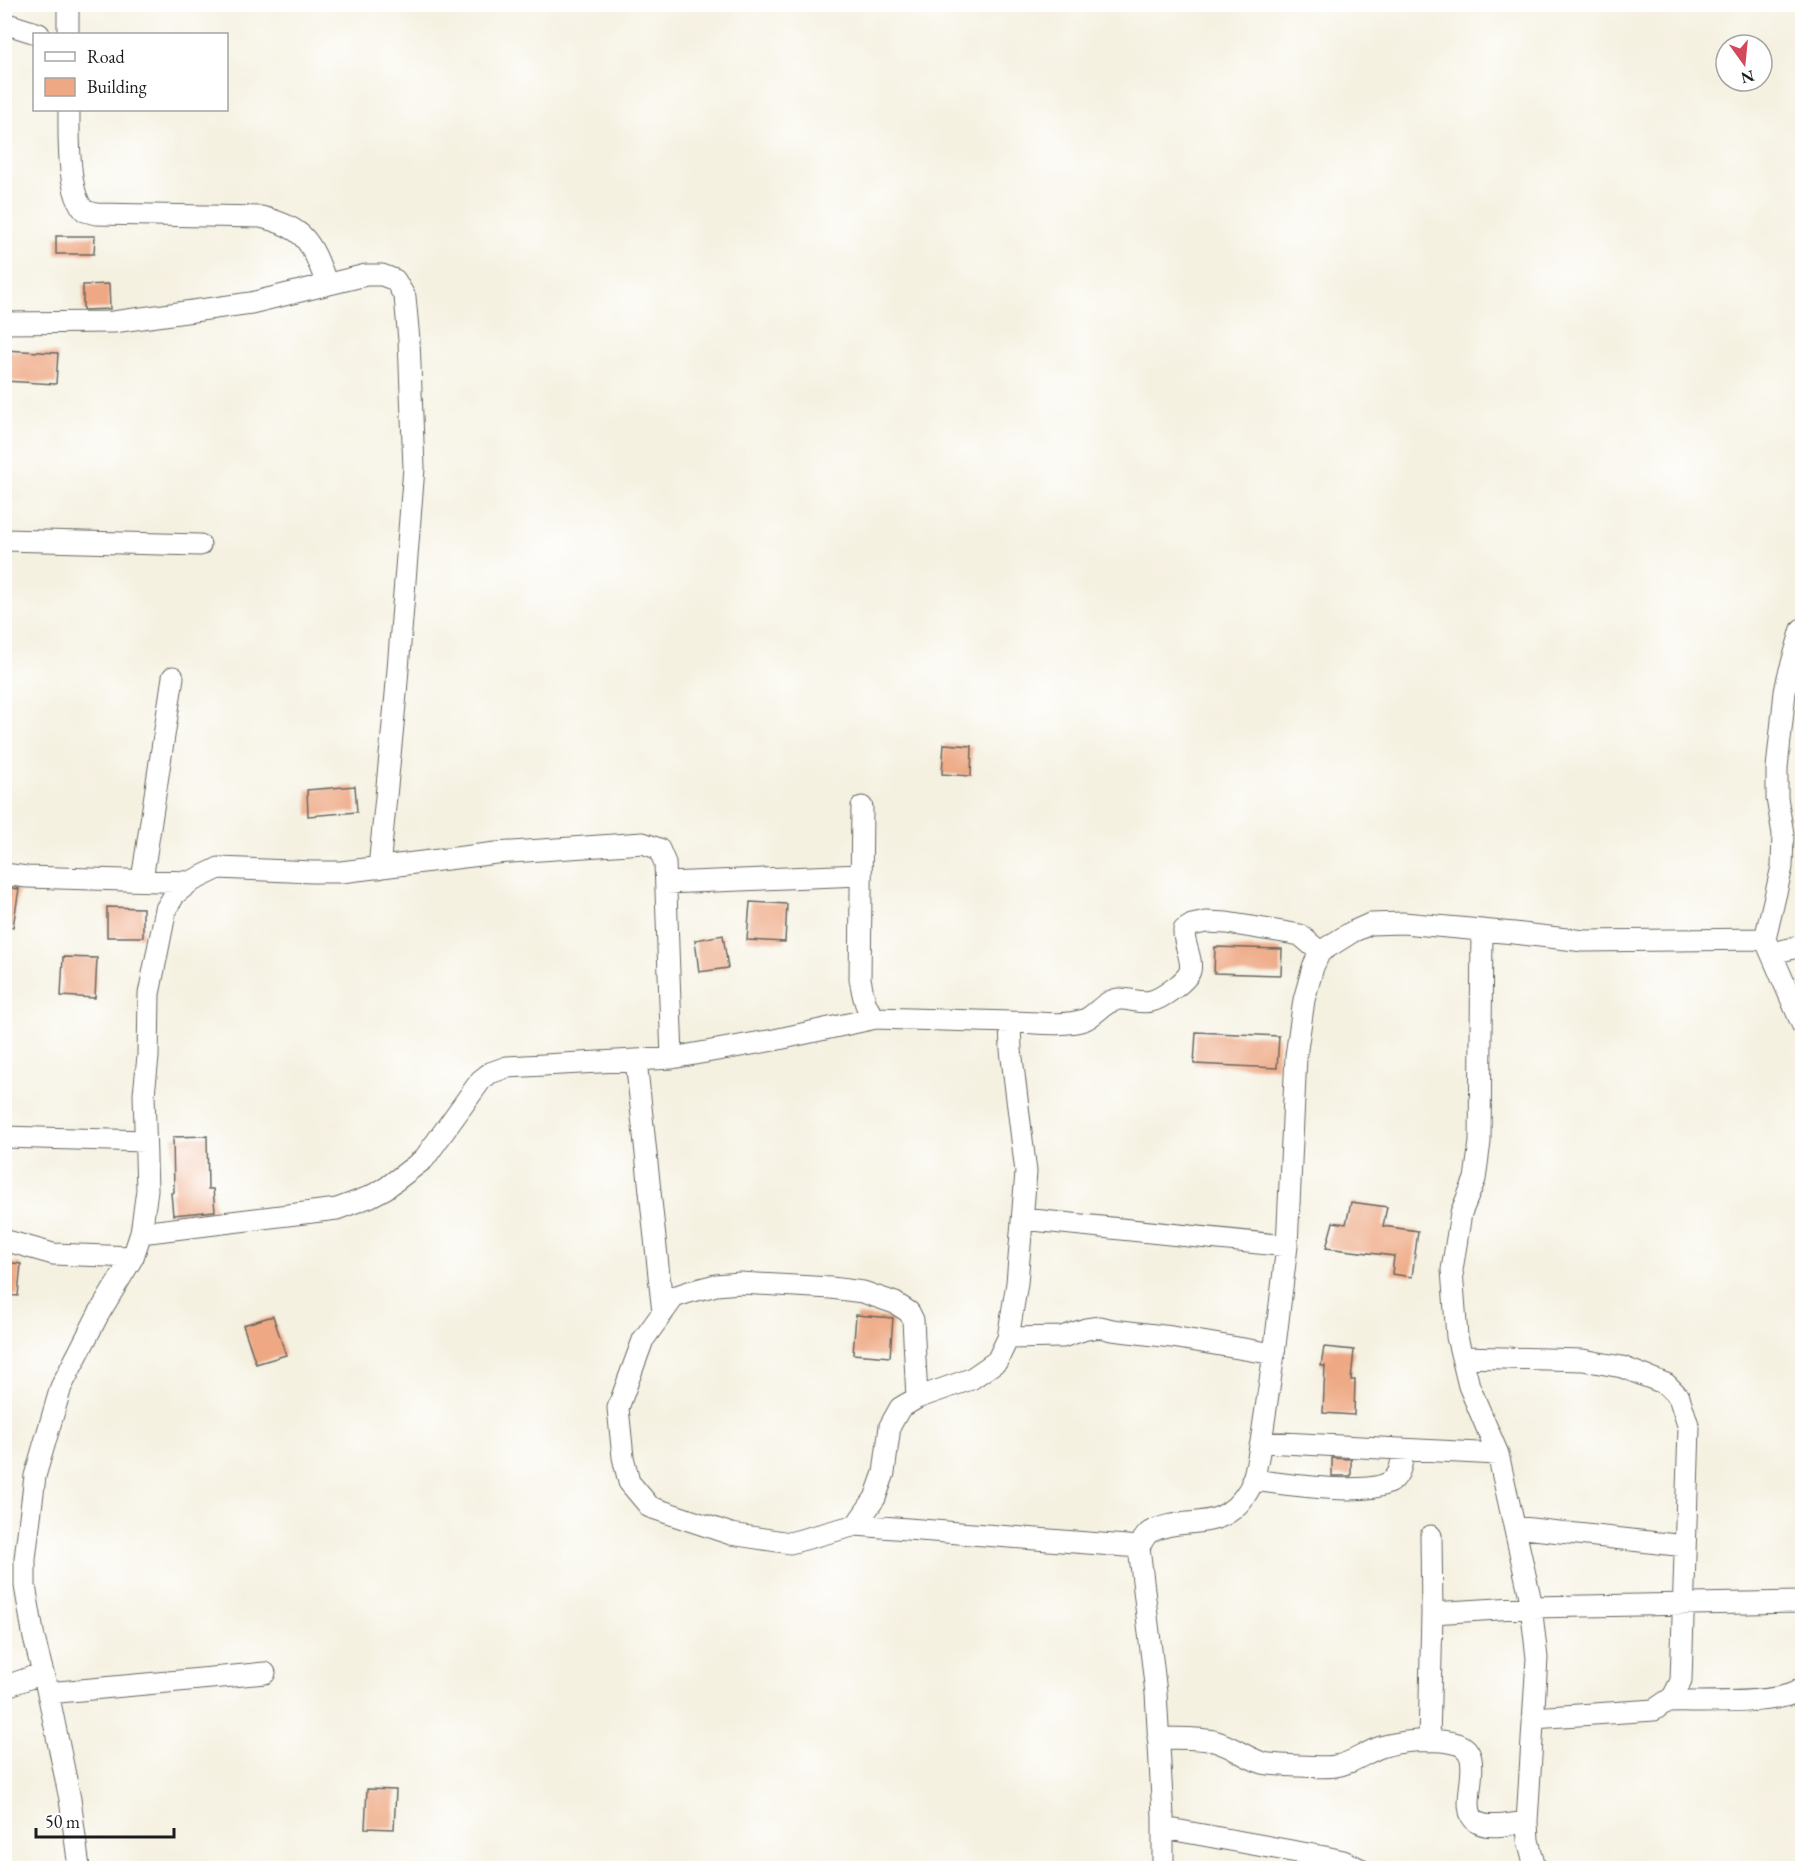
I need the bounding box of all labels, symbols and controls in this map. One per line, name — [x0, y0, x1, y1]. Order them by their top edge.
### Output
legend — [33, 33, 228, 111]
north arrow — [1714, 33, 1774, 93]
text: Road — [87, 45, 126, 68]
text: N — [1739, 65, 1757, 89]
text: Building — [87, 75, 147, 98]
scale bar — [36, 1801, 174, 1839]
text: 50 m — [45, 1810, 80, 1833]

